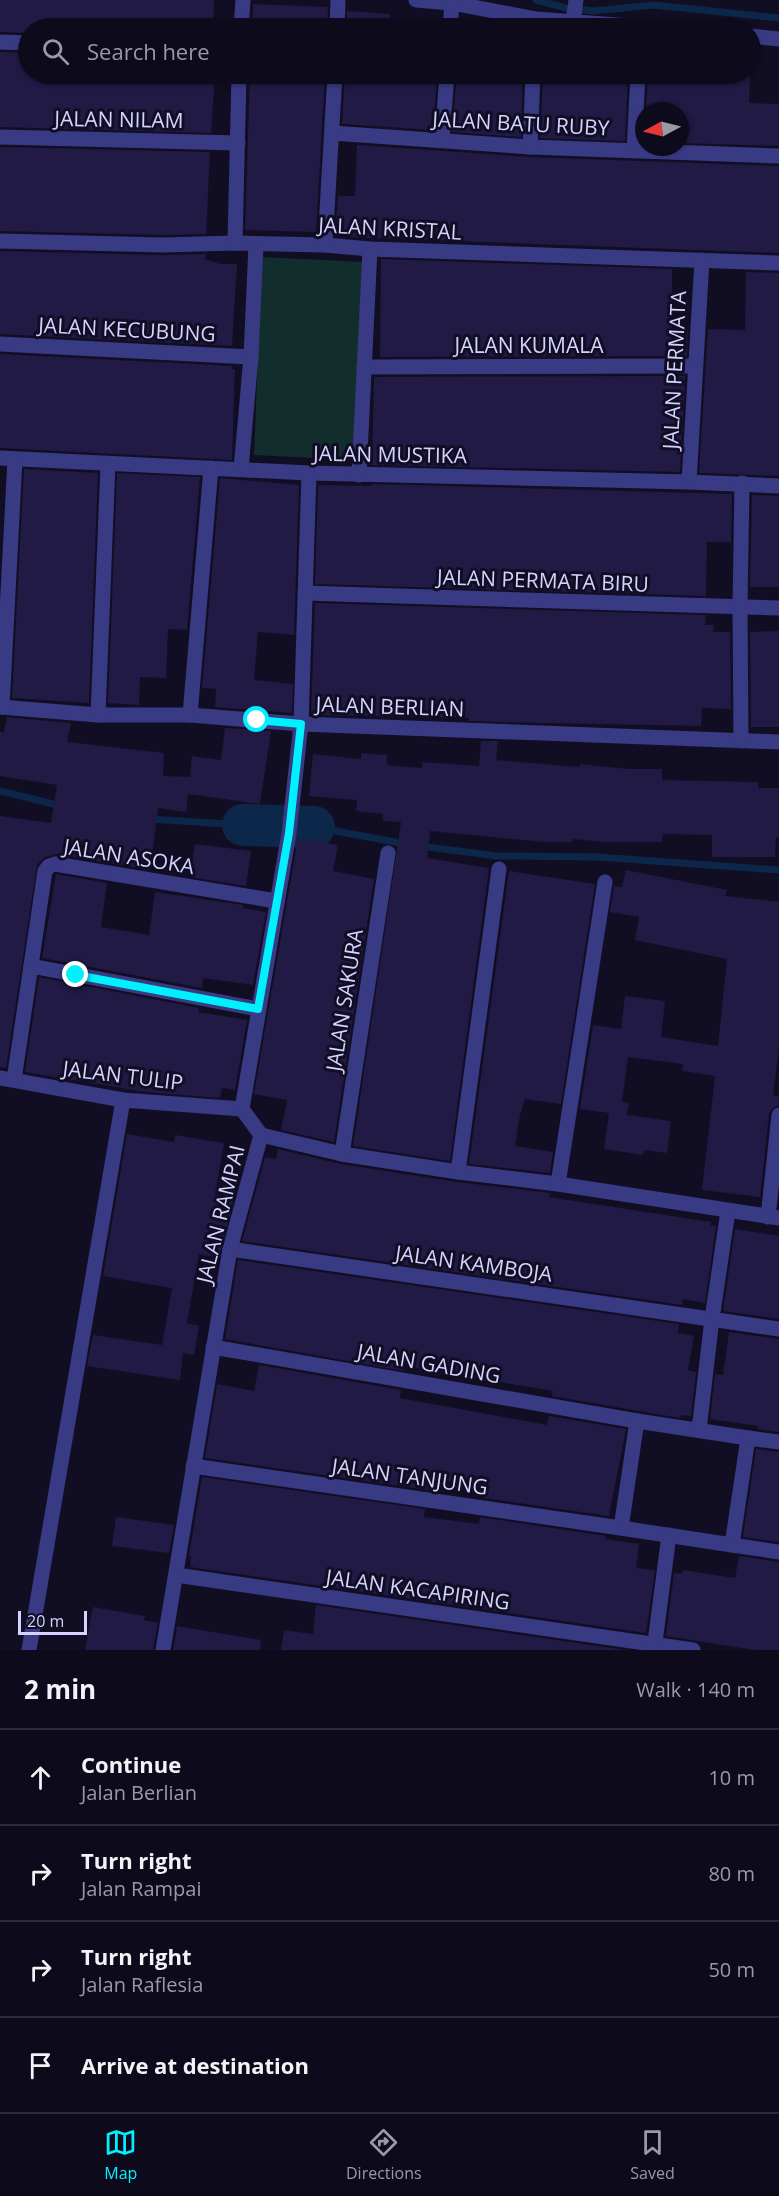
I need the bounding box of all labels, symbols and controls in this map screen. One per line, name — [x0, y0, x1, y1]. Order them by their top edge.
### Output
search box — [18, 18, 761, 84]
icon: search — [39, 35, 72, 68]
text: Search here — [87, 36, 210, 66]
north arrow — [635, 102, 689, 156]
street label: JALAN NILAM — [52, 104, 184, 134]
street label: JALAN BATU RUBY — [430, 104, 610, 142]
street label: JALAN KRISTAL — [316, 210, 462, 246]
street label: JALAN PERMATA — [656, 289, 692, 452]
street label: JALAN KECUBUNG — [36, 310, 216, 348]
street label: JALAN KUMALA — [453, 331, 604, 359]
street label: JALAN MUSTIKA — [311, 439, 468, 469]
street label: JALAN PERMATA BIRU — [435, 562, 649, 598]
street label: JALAN BERLIAN — [313, 689, 465, 723]
route start — [243, 706, 269, 732]
street label: JALAN ASOKA — [60, 832, 197, 880]
street label: JALAN SAKURA — [319, 926, 369, 1075]
route end — [62, 961, 88, 987]
street label: JALAN TULIP — [59, 1054, 185, 1096]
street label: JALAN RAMPAI — [189, 1142, 251, 1288]
street label: JALAN KAMBOJA — [392, 1238, 555, 1288]
street label: JALAN GADING — [353, 1336, 503, 1389]
street label: JALAN TANJUNG — [328, 1451, 490, 1501]
street label: JALAN KACAPIRING — [322, 1562, 512, 1616]
scale bar — [18, 1608, 87, 1636]
text: 20 m — [27, 1610, 64, 1632]
text: 2 min — [24, 1671, 96, 1707]
text: Walk · 140 m — [636, 1676, 755, 1703]
text: Continue — [81, 1749, 181, 1779]
icon: ahead — [24, 1761, 57, 1794]
text: 10 m — [708, 1764, 755, 1791]
text: Jalan Berlian — [81, 1779, 197, 1806]
text: Turn right — [81, 1845, 192, 1875]
icon: right — [24, 1857, 57, 1890]
text: 80 m — [708, 1860, 755, 1887]
text: Jalan Rampai — [81, 1875, 201, 1902]
text: Turn right — [81, 1941, 192, 1971]
icon: right — [24, 1953, 57, 1986]
text: 50 m — [708, 1956, 755, 1983]
text: Jalan Raflesia — [81, 1971, 203, 1998]
icon: arrive — [24, 2049, 57, 2082]
text: Arrive at destination — [81, 2050, 309, 2080]
tab: Map — [104, 2126, 137, 2184]
tab: Directions — [346, 2126, 422, 2184]
tab: Saved — [630, 2126, 675, 2184]

